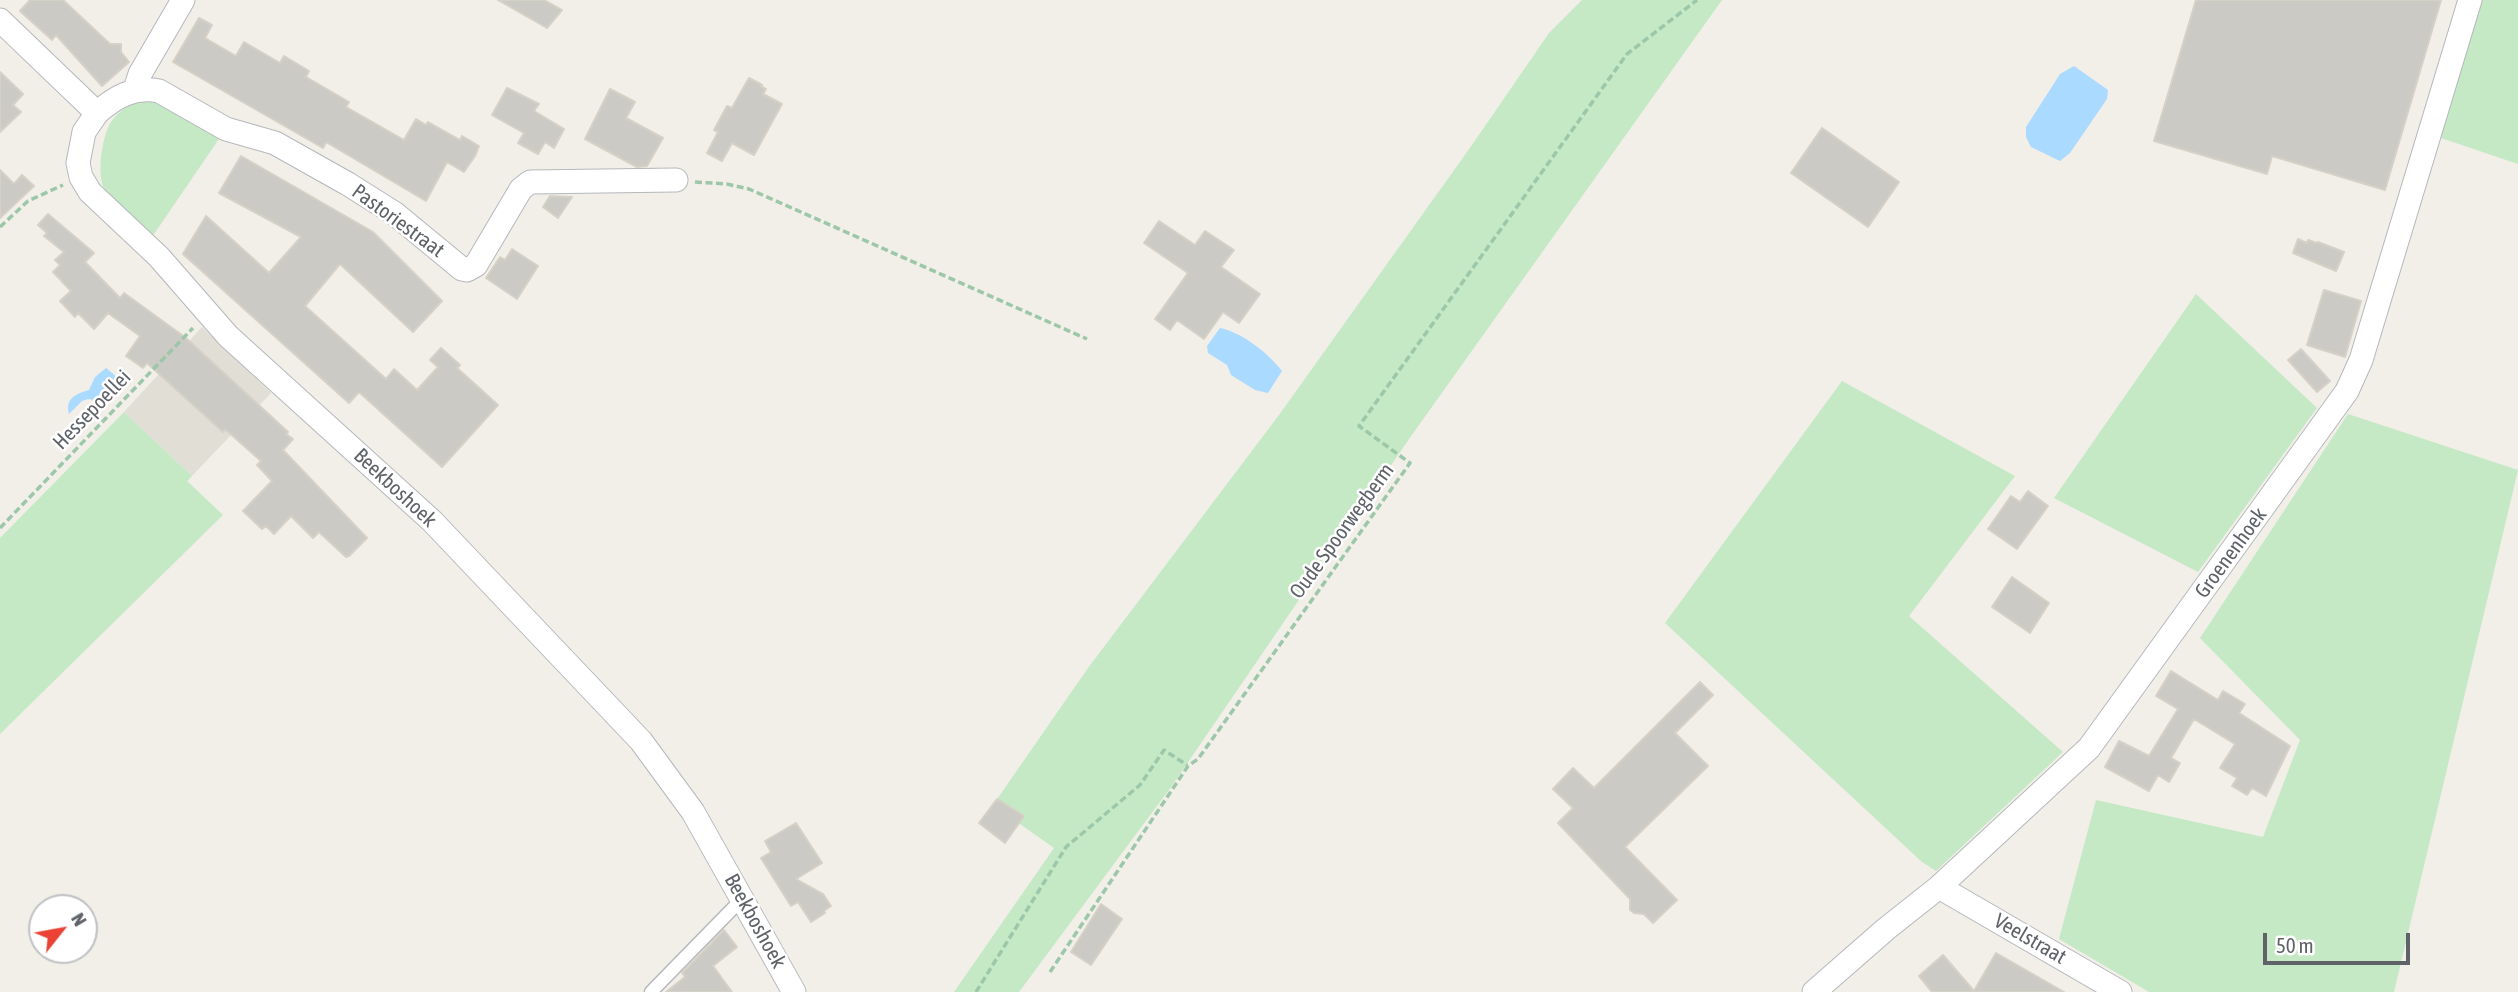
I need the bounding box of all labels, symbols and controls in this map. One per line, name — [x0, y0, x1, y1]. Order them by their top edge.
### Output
street label: Pastoriestraat — [347, 179, 449, 263]
street label: Hessepoellei — [48, 365, 136, 455]
street label: Beekboshoek — [348, 443, 442, 533]
street label: Oude Spoorwegberm — [1284, 458, 1400, 604]
street label: Groenenhoek — [2190, 503, 2272, 603]
street label: Beekboshoek — [719, 869, 791, 973]
north arrow — [28, 894, 98, 964]
street label: Veelstraat — [1989, 908, 2071, 970]
text: N — [67, 909, 92, 930]
scale bar — [2266, 918, 2413, 962]
text: 50 m — [2276, 933, 2314, 957]

